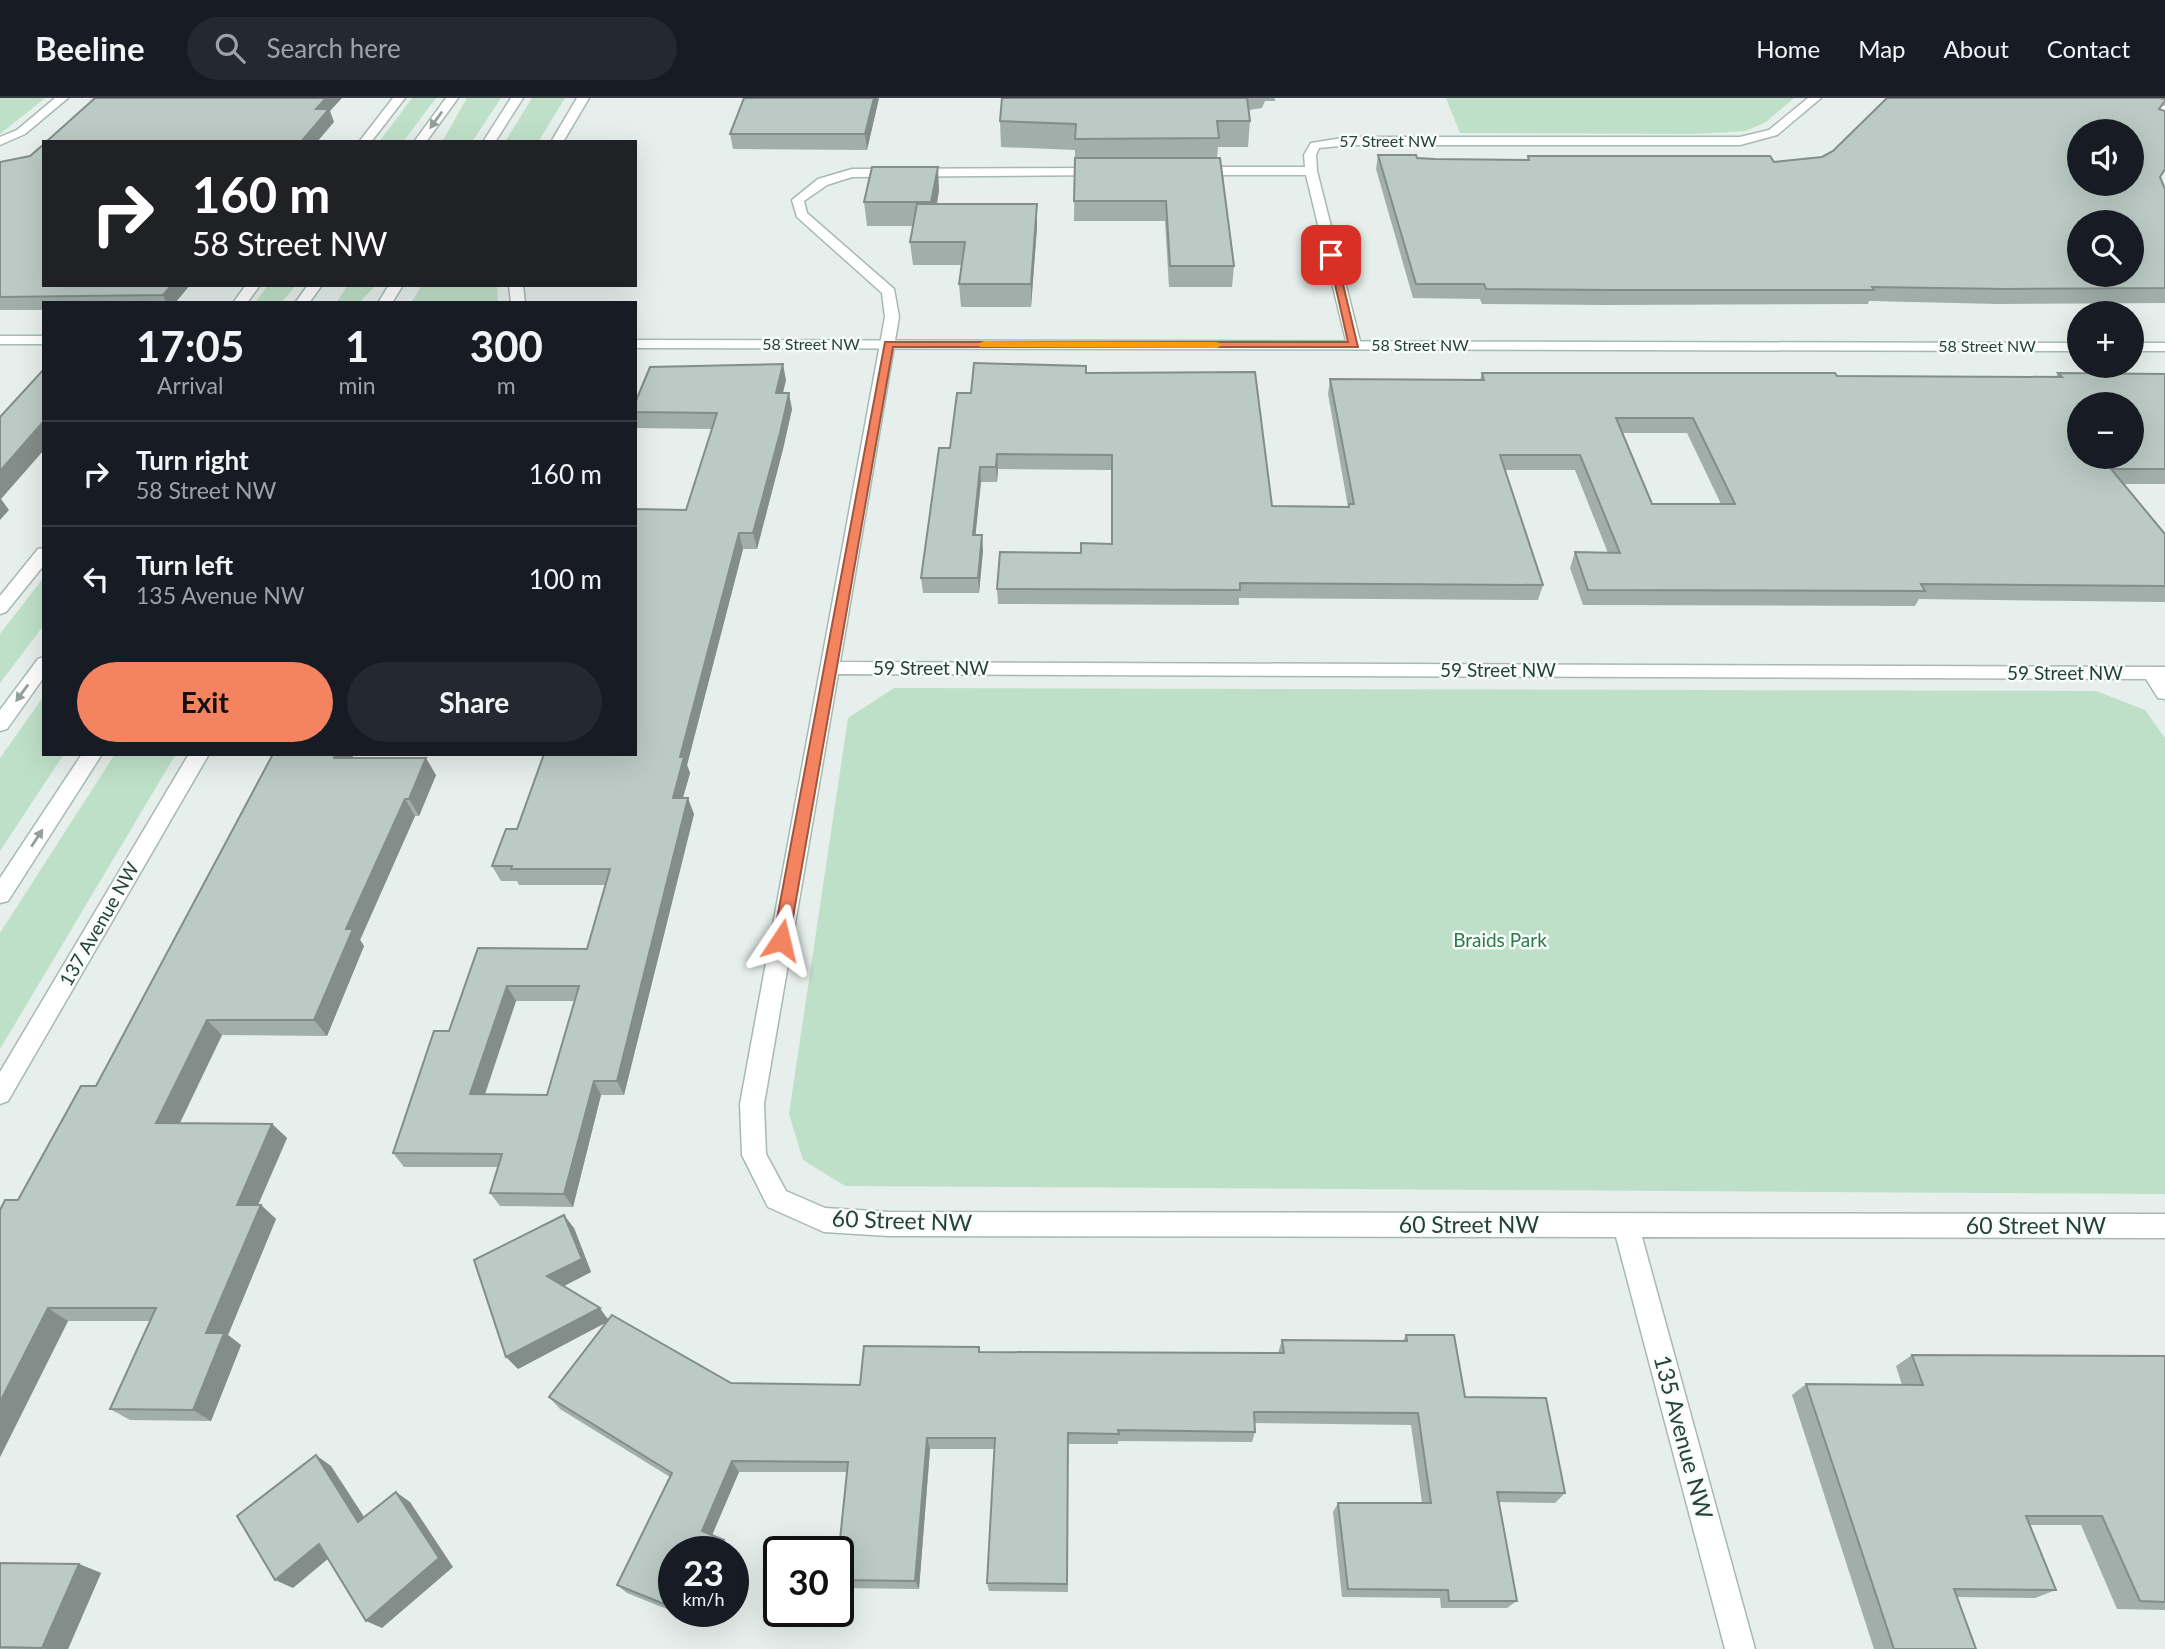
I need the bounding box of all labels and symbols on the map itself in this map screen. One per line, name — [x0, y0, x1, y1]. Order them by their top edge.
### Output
one-way arrow — [429, 111, 443, 129]
street label: 57 Street NW — [1339, 131, 1437, 150]
pin — [1301, 225, 1361, 285]
street label: 58 Street NW — [762, 334, 860, 353]
street label: 58 Street NW — [1371, 335, 1469, 354]
street label: 58 Street NW — [1938, 336, 2036, 355]
street label: 59 Street NW — [873, 656, 989, 679]
street label: 59 Street NW — [1440, 658, 1556, 681]
street label: 59 Street NW — [2007, 661, 2123, 684]
one-way arrow — [15, 684, 29, 702]
one-way arrow — [31, 828, 44, 847]
street label: 137 Avenue NW — [54, 857, 143, 990]
position arrow — [744, 903, 818, 977]
park label: Braids Park — [1453, 928, 1547, 951]
street label: 60 Street NW — [831, 1204, 973, 1236]
street label: 60 Street NW — [1399, 1210, 1539, 1238]
street label: 60 Street NW — [1966, 1211, 2106, 1239]
street label: 135 Avenue NW — [1649, 1352, 1719, 1522]
speed limit sign: 30 — [763, 1536, 854, 1627]

